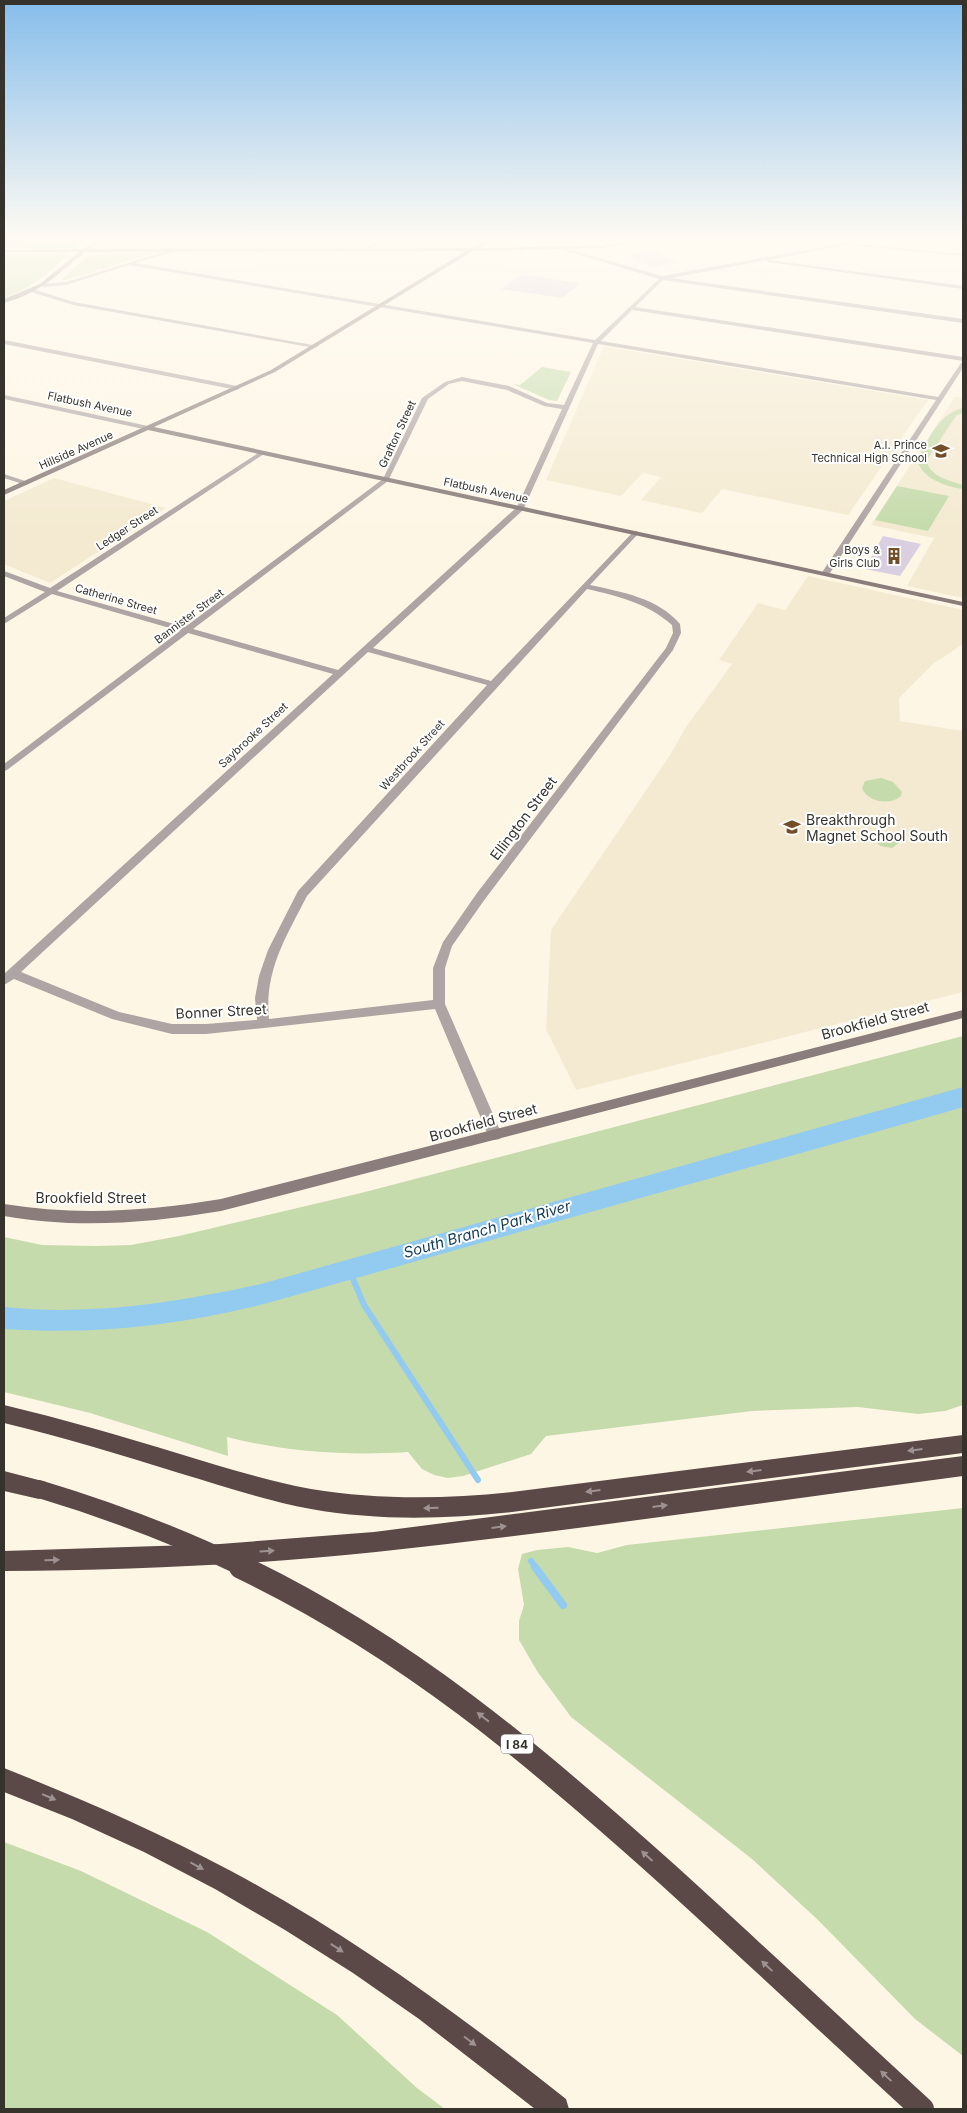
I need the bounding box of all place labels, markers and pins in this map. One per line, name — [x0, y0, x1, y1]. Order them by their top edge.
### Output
place label: A.I. Prince Technical High School — [811, 438, 927, 465]
school or university icon: A.I. Prince Technical High School — [931, 441, 951, 461]
place label: Boys & Girls Club — [829, 543, 880, 570]
building icon: Boys & Girls Club — [884, 546, 904, 566]
place label: Breakthrough Magnet School South — [806, 811, 948, 844]
school or university icon: Breakthrough Magnet School South — [782, 817, 802, 837]

